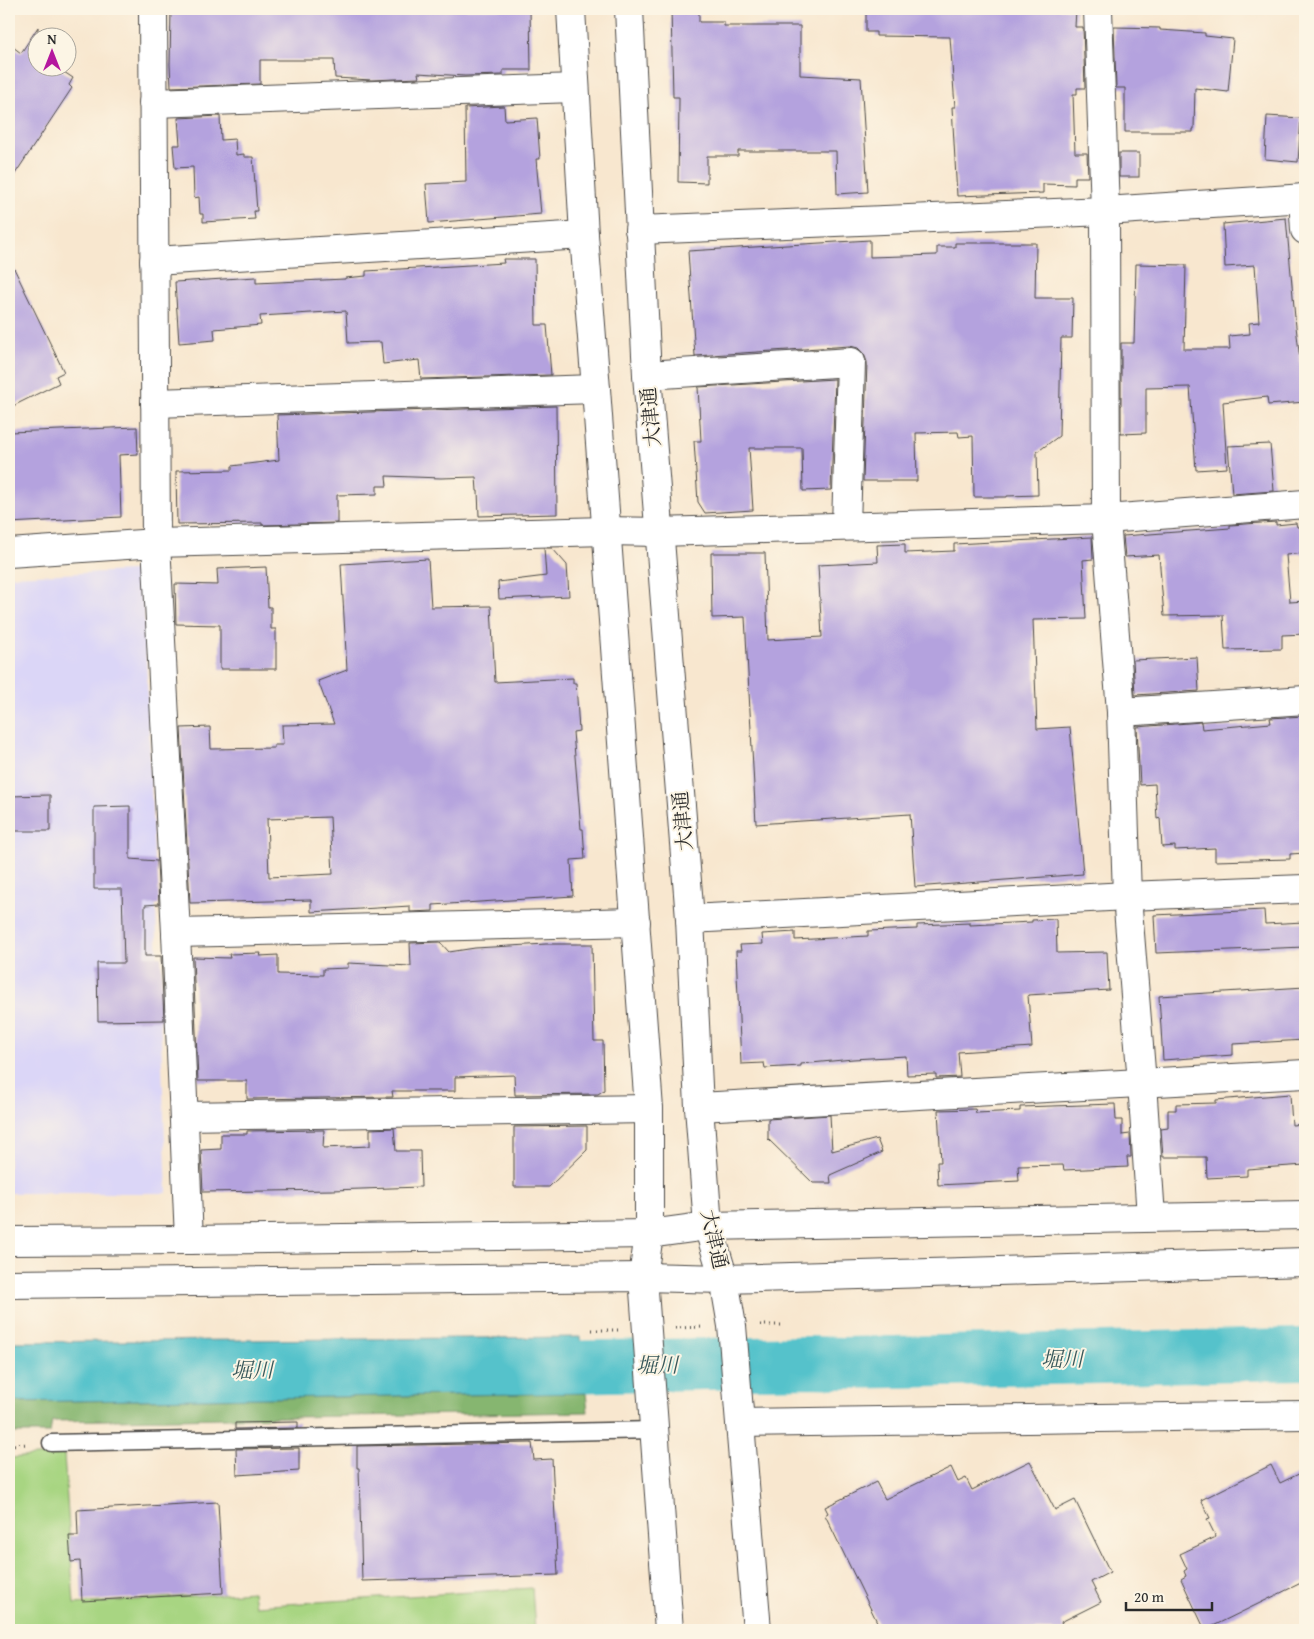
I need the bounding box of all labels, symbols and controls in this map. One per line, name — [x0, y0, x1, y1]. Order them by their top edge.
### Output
north arrow — [28, 28, 78, 78]
text: N — [47, 29, 57, 49]
street label: 大津通 — [633, 386, 667, 448]
street label: 大津通 — [665, 790, 699, 852]
street label: 大津通 — [694, 1207, 736, 1271]
water label: 堀川 — [1041, 1343, 1085, 1375]
water label: 堀川 — [636, 1349, 680, 1381]
water label: 堀川 — [231, 1354, 275, 1386]
scale bar — [1126, 1579, 1213, 1611]
text: 20 m — [1134, 1586, 1165, 1607]

